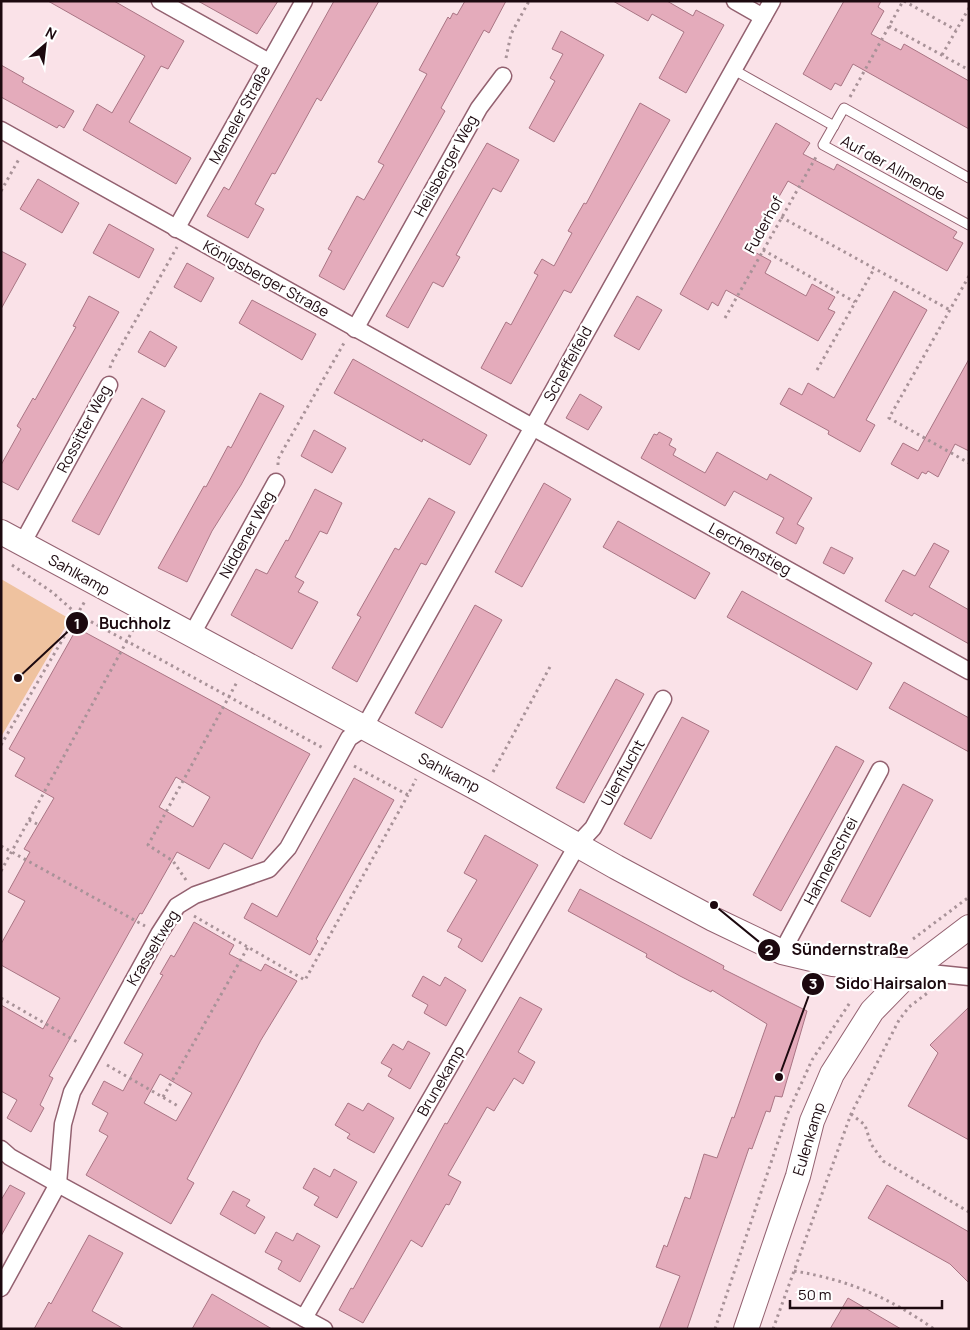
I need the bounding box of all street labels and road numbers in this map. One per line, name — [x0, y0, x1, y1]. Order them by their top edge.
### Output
street label: Memeler Straße — [204, 61, 275, 168]
street label: Heilsberger Weg — [409, 111, 482, 220]
street label: Auf der Allmende — [837, 130, 950, 205]
street label: Fuderhof — [739, 192, 788, 257]
street label: Königsberger Straße — [199, 235, 333, 322]
street label: Scheffelfeld — [538, 322, 597, 405]
street label: Rossitter Weg — [52, 381, 116, 476]
street label: Niddener Weg — [214, 487, 279, 582]
street label: Lerchenstieg — [705, 517, 795, 580]
street label: Sahlkamp — [45, 549, 114, 600]
street label: Ulenflucht — [596, 736, 649, 810]
street label: Sahlkamp — [415, 747, 484, 798]
street label: Hahnenschrei — [799, 813, 862, 908]
street label: Krasseltweg — [122, 906, 184, 990]
street label: Brunekamp — [412, 1041, 469, 1120]
street label: Eulenkamp — [787, 1099, 830, 1178]

